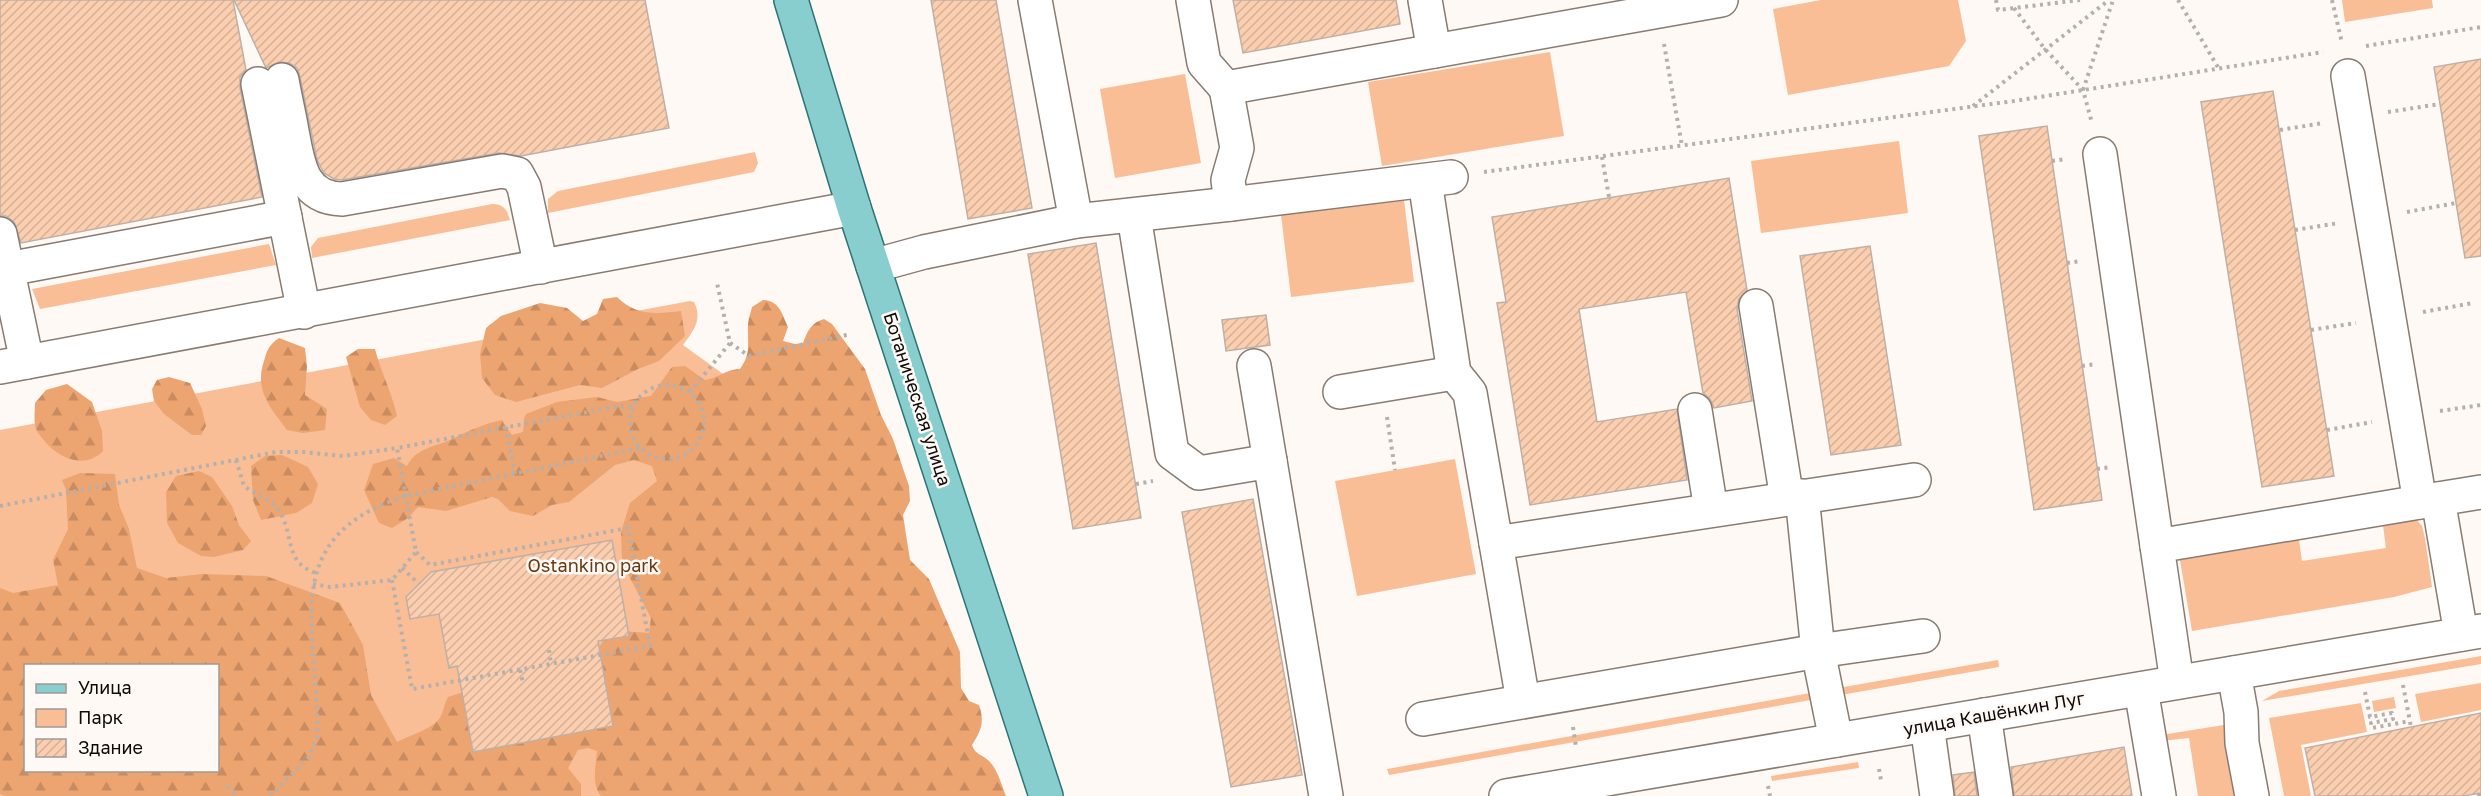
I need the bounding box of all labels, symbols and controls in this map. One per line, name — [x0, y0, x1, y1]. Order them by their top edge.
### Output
street label: Ботаническая улица — [879, 309, 956, 488]
park label: Ostankino park — [527, 554, 659, 576]
legend — [24, 664, 219, 772]
text: Улица — [78, 676, 132, 698]
street label: улица Кашёнкин Луг — [1901, 686, 2086, 740]
text: Парк — [78, 706, 123, 728]
text: Здание — [78, 736, 143, 758]

